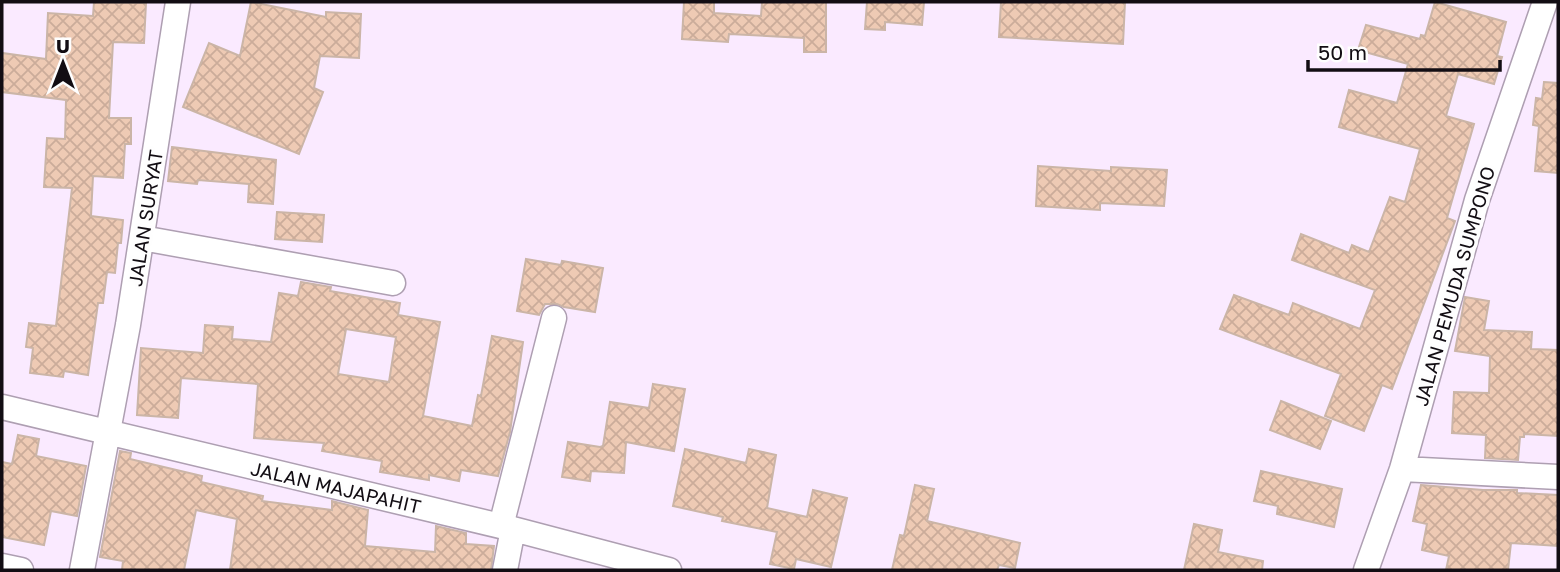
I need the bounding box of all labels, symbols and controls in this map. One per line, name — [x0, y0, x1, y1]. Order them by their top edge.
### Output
north arrow — [28, 28, 98, 98]
scale bar — [1308, 28, 1500, 72]
text: U — [56, 34, 70, 57]
text: 50 m — [1318, 39, 1367, 65]
street label: JALAN SURYAT — [123, 148, 167, 288]
street label: JALAN PEMUDA SUMPONO — [1409, 164, 1499, 408]
street label: JALAN MAJAPAHIT — [249, 456, 423, 518]

